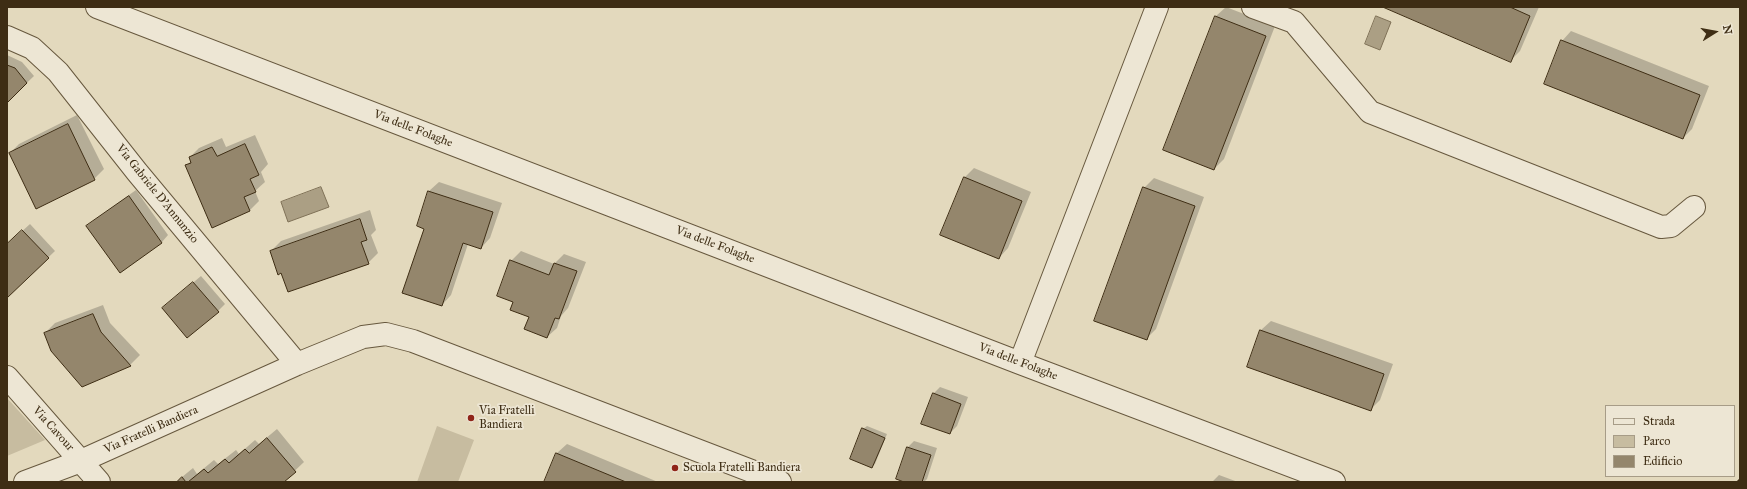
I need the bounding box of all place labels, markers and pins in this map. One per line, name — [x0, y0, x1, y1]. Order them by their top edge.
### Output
place label: Via Fratelli Bandiera — [479, 404, 534, 432]
marker: Via Fratelli Bandiera — [466, 413, 476, 423]
place label: Scuola Fratelli Bandiera — [683, 461, 800, 475]
marker: Scuola Fratelli Bandiera — [670, 463, 680, 473]

